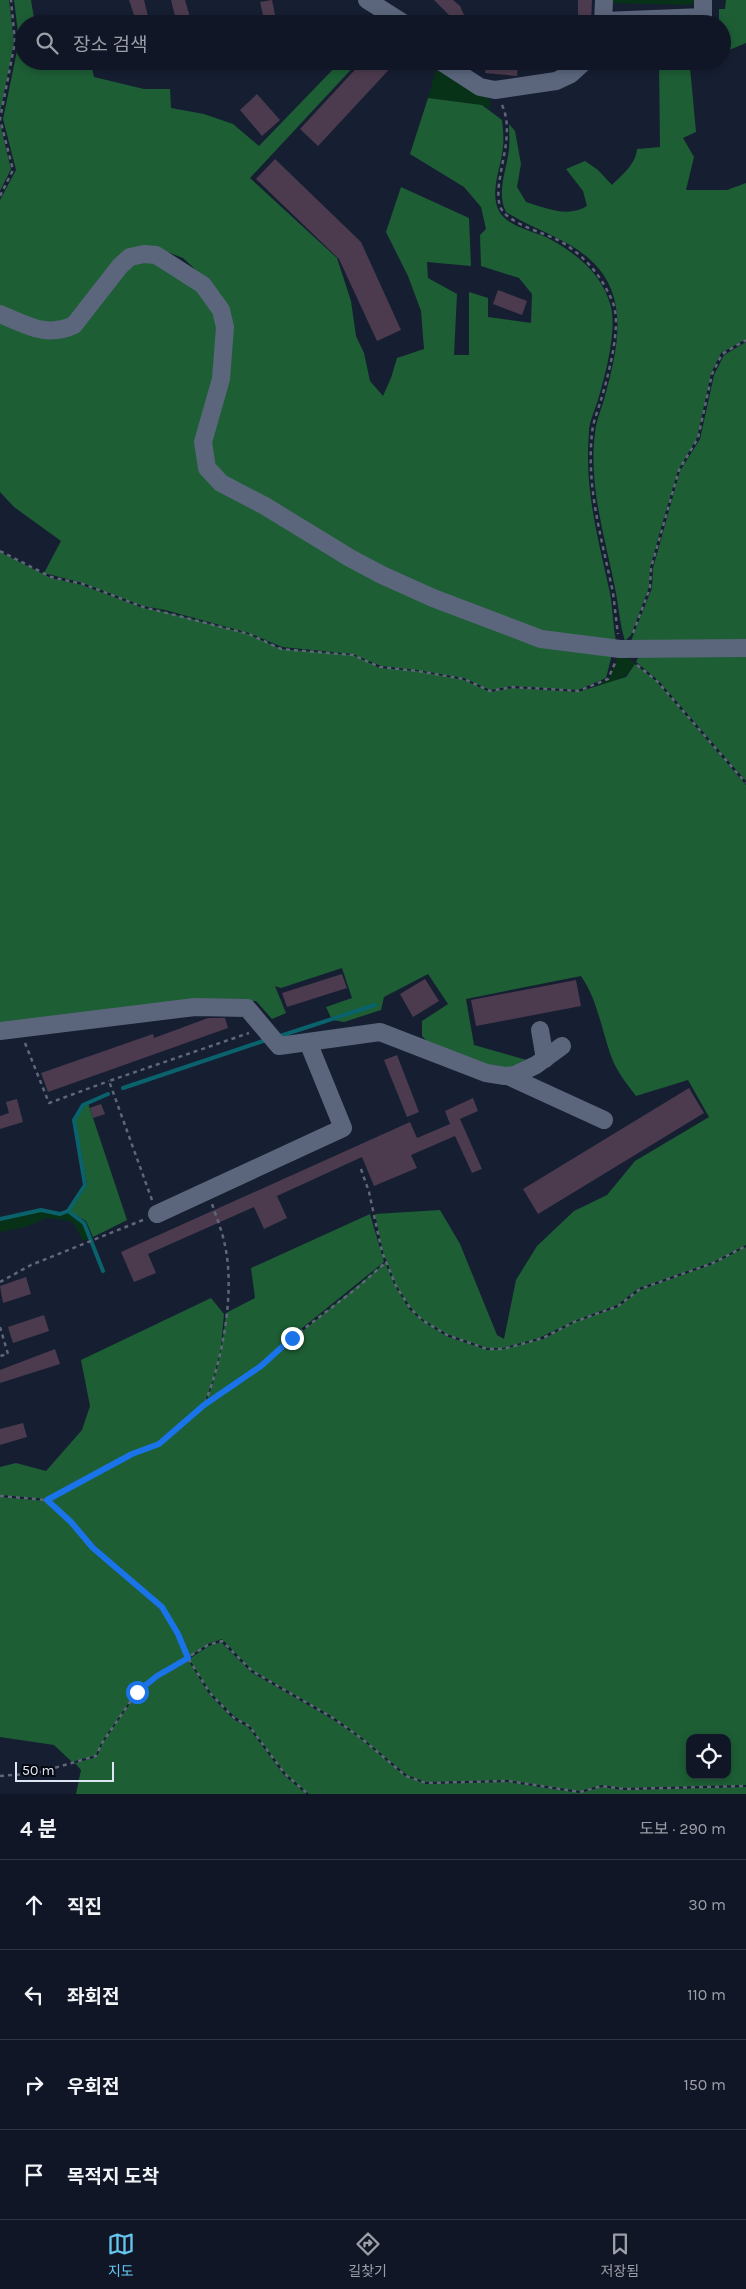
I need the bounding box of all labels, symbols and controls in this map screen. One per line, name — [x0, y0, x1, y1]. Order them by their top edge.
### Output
search box — [15, 15, 731, 70]
icon: search — [33, 29, 61, 57]
text: 장소 검색 — [73, 34, 147, 56]
route end — [281, 1327, 304, 1350]
route start — [126, 1681, 149, 1704]
map controls — [686, 1734, 731, 1779]
button: locate — [686, 1734, 731, 1779]
scale bar — [15, 1759, 114, 1782]
text: 50 m — [22, 1762, 55, 1779]
text: 4 분 — [20, 1817, 57, 1841]
text: 도보 · 290 m — [639, 1819, 726, 1838]
icon: ahead — [20, 1891, 48, 1919]
text: 30 m — [688, 1895, 726, 1914]
text: 직진 — [67, 1896, 102, 1918]
icon: left — [20, 1981, 48, 2009]
text: 110 m — [687, 1985, 726, 2004]
text: 좌회전 — [67, 1986, 119, 2008]
icon: right — [20, 2071, 48, 2099]
text: 150 m — [683, 2075, 726, 2094]
text: 우회전 — [67, 2076, 119, 2098]
icon: arrive — [20, 2161, 48, 2189]
text: 목적지 도착 — [67, 2166, 159, 2188]
tab: 지도 — [107, 2230, 135, 2280]
tab: 길찾기 — [348, 2230, 387, 2280]
tab: 저장됨 — [601, 2230, 639, 2280]

